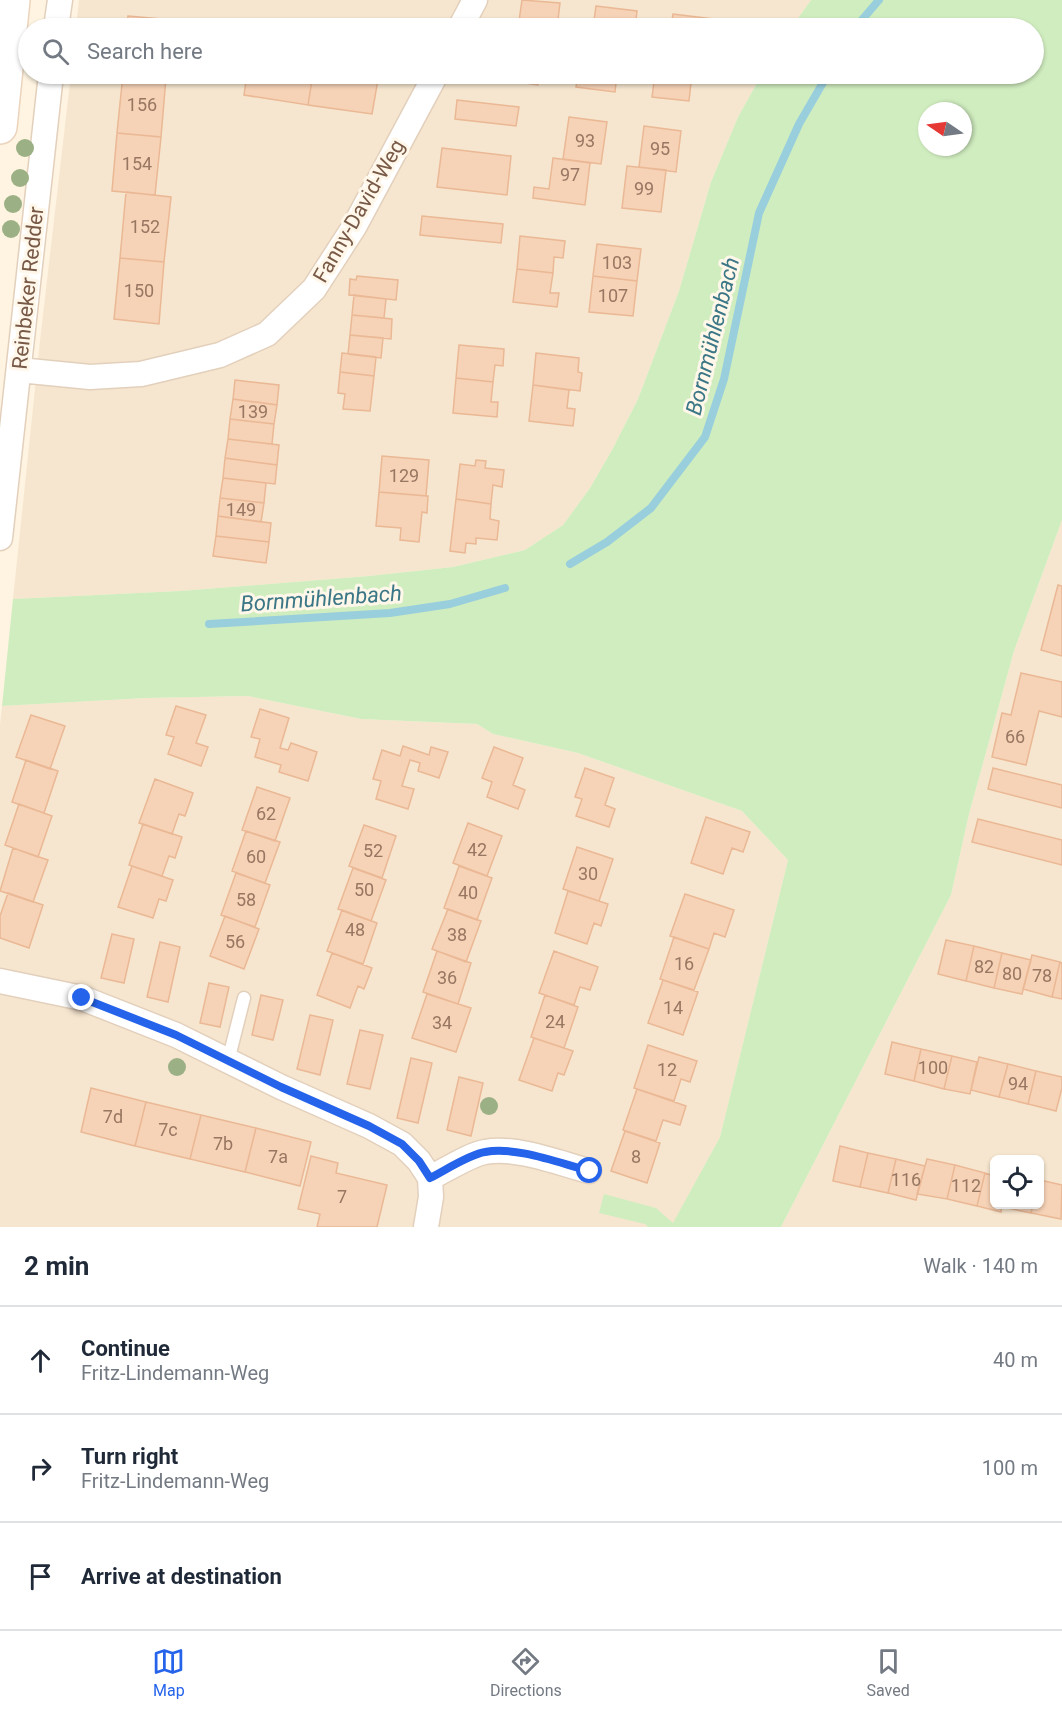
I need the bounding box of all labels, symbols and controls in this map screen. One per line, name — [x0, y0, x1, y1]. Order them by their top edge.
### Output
search box — [18, 18, 1044, 84]
icon: search — [39, 35, 72, 68]
text: Search here — [87, 39, 203, 64]
house number: 156 — [127, 94, 157, 115]
north arrow — [918, 102, 972, 156]
house number: 93 — [575, 130, 595, 151]
street label: Fanny-David-Weg — [308, 135, 410, 287]
house number: 95 — [650, 138, 670, 159]
house number: 154 — [122, 153, 152, 174]
house number: 97 — [560, 164, 580, 185]
house number: 99 — [634, 178, 654, 199]
street label: Reinbeker Redder — [8, 205, 48, 371]
house number: 152 — [130, 216, 160, 237]
house number: 103 — [602, 252, 632, 273]
water label: Bornmühlenbach — [681, 255, 744, 418]
house number: 150 — [124, 280, 154, 301]
house number: 107 — [598, 285, 628, 306]
house number: 139 — [238, 401, 268, 422]
house number: 129 — [389, 465, 419, 486]
house number: 149 — [226, 499, 256, 520]
water label: Bornmühlenbach — [240, 580, 402, 617]
house number: 66 — [1005, 726, 1025, 747]
house number: 62 — [256, 803, 276, 824]
house number: 42 — [467, 839, 487, 860]
house number: 52 — [363, 840, 383, 861]
house number: 60 — [246, 846, 266, 867]
house number: 30 — [578, 863, 598, 884]
house number: 50 — [354, 879, 374, 900]
house number: 40 — [458, 882, 478, 903]
house number: 58 — [236, 889, 256, 910]
house number: 48 — [345, 919, 365, 940]
house number: 38 — [447, 924, 467, 945]
house number: 56 — [225, 931, 245, 952]
house number: 16 — [674, 953, 694, 974]
house number: 82 — [974, 956, 994, 977]
house number: 80 — [1002, 963, 1022, 984]
house number: 78 — [1032, 965, 1052, 986]
house number: 36 — [437, 967, 457, 988]
route end — [68, 984, 94, 1010]
house number: 14 — [663, 997, 683, 1018]
house number: 24 — [545, 1011, 565, 1032]
house number: 34 — [432, 1012, 452, 1033]
house number: 100 — [918, 1057, 948, 1078]
house number: 12 — [657, 1059, 677, 1080]
house number: 94 — [1008, 1073, 1028, 1094]
house number: 7d — [103, 1106, 123, 1127]
house number: 7c — [158, 1119, 178, 1140]
house number: 7b — [213, 1133, 233, 1154]
house number: 7a — [268, 1146, 288, 1167]
house number: 8 — [631, 1146, 641, 1167]
map controls — [990, 1155, 1044, 1209]
button: locate — [990, 1155, 1044, 1209]
route start — [576, 1157, 602, 1183]
house number: 116 — [891, 1169, 921, 1190]
house number: 112 — [951, 1175, 981, 1196]
house number: 7 — [337, 1186, 347, 1207]
text: 2 min — [24, 1251, 89, 1281]
text: Walk · 140 m — [923, 1254, 1038, 1278]
text: Continue — [81, 1336, 170, 1361]
icon: ahead — [24, 1344, 57, 1377]
text: 40 m — [993, 1348, 1038, 1372]
text: Fritz-Lindemann-Weg — [81, 1361, 269, 1385]
text: Turn right — [81, 1444, 178, 1469]
icon: right — [24, 1452, 57, 1485]
text: 100 m — [982, 1456, 1038, 1480]
text: Fritz-Lindemann-Weg — [81, 1469, 269, 1493]
icon: arrive — [24, 1560, 57, 1593]
text: Arrive at destination — [81, 1564, 282, 1589]
tab: Map — [152, 1645, 185, 1700]
tab: Directions — [490, 1645, 562, 1700]
tab: Saved — [866, 1645, 910, 1700]

